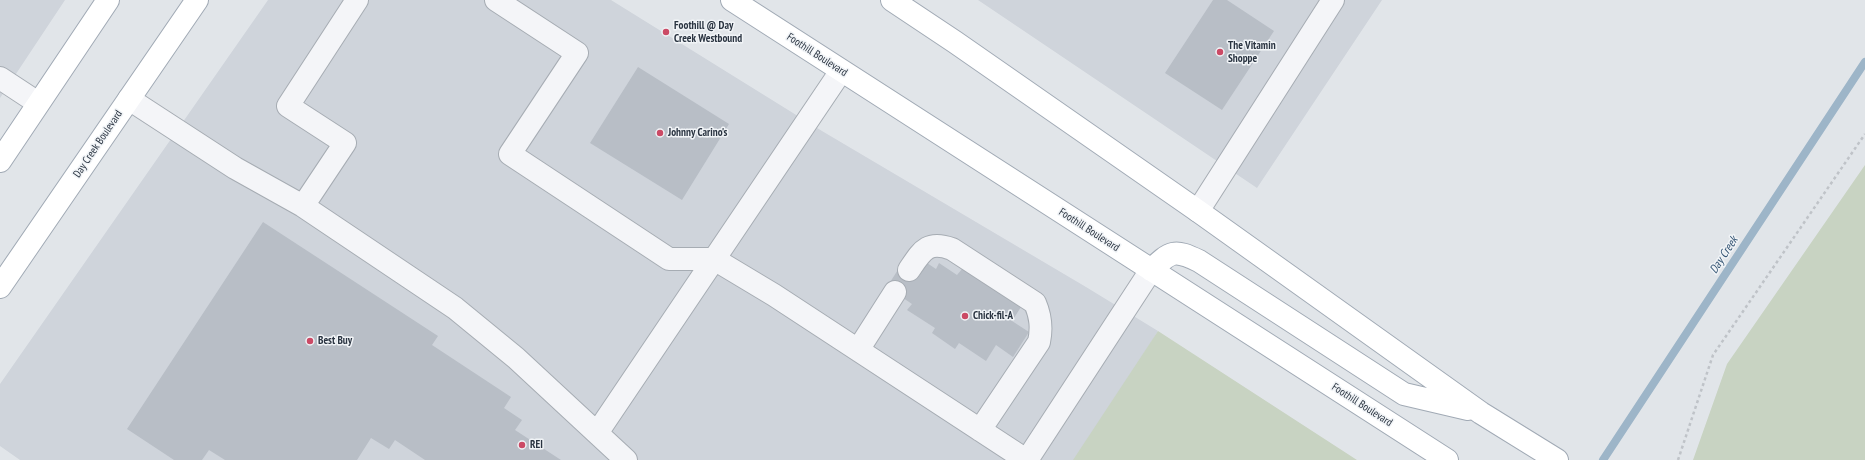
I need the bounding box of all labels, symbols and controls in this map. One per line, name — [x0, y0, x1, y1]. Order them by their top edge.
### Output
place label: Foothill @ Day Creek Westbound — [674, 19, 742, 45]
marker: Foothill @ Day Creek Westbound — [661, 27, 671, 37]
street label: Foothill Boulevard — [784, 30, 850, 80]
place label: The Vitamin Shoppe — [1228, 39, 1276, 65]
marker: The Vitamin Shoppe — [1215, 47, 1225, 57]
street label: Day Creek Boulevard — [71, 108, 125, 180]
place label: Johnny Carino's — [668, 126, 727, 140]
marker: Johnny Carino's — [655, 128, 665, 138]
street label: Foothill Boulevard — [1056, 205, 1122, 255]
water label: Day Creek — [1707, 234, 1741, 276]
place label: Chick-fil-A — [973, 309, 1013, 323]
marker: Chick-fil-A — [960, 311, 970, 321]
place label: Best Buy — [318, 334, 352, 348]
marker: Best Buy — [305, 336, 315, 346]
street label: Foothill Boulevard — [1329, 380, 1395, 430]
place label: REI — [530, 438, 543, 452]
marker: REI — [517, 440, 527, 450]

